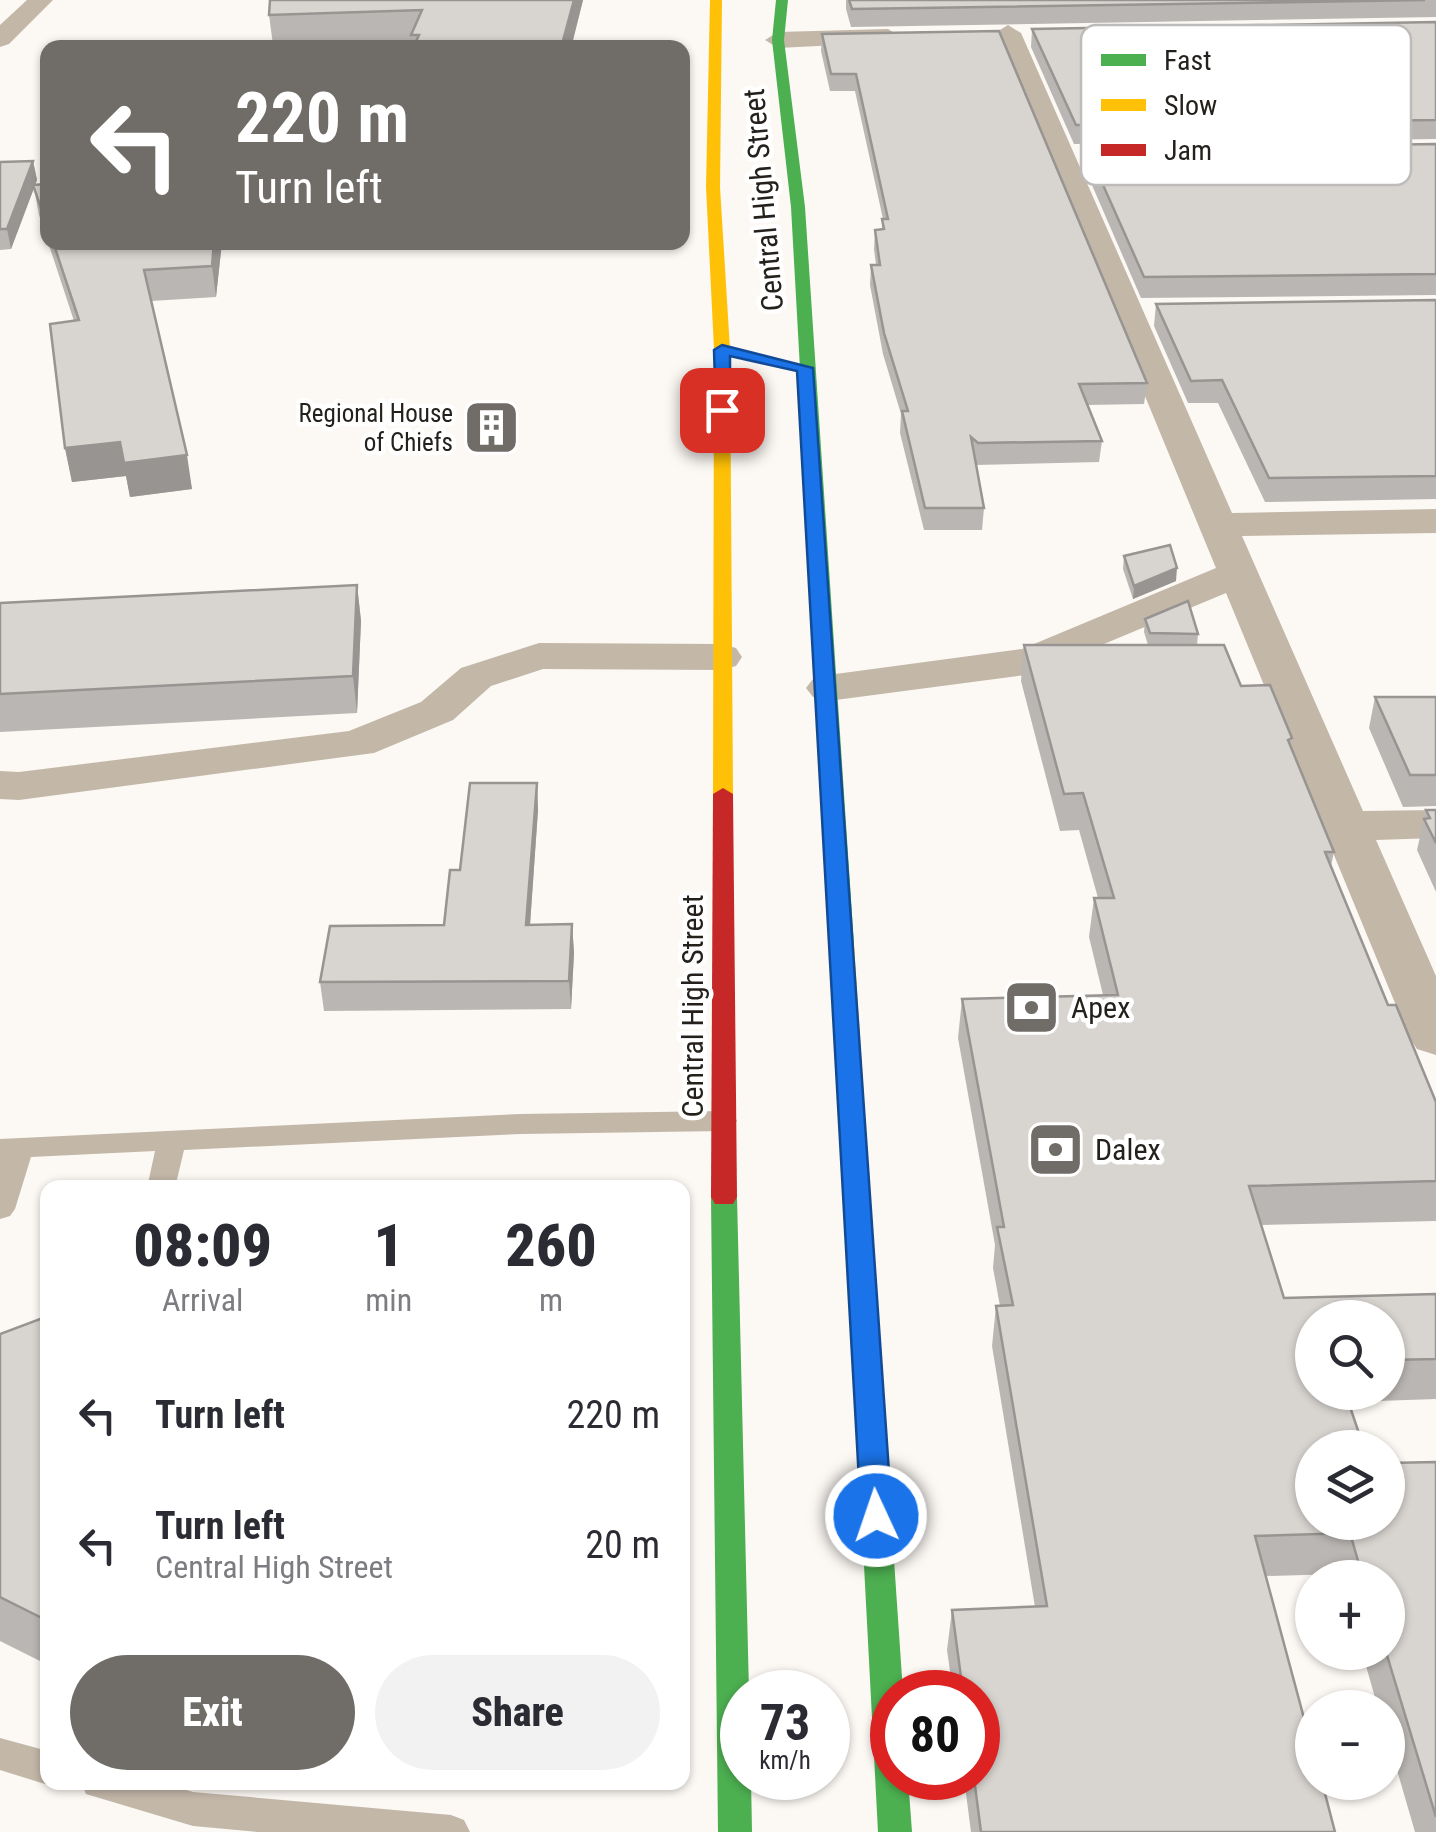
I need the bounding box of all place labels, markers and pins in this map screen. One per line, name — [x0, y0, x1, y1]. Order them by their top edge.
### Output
pin — [680, 368, 765, 453]
building icon: Regional House of Chiefs — [462, 397, 522, 457]
place label: Regional House of Chiefs — [299, 399, 453, 457]
bank icon: Apex — [1002, 977, 1062, 1037]
place label: Apex — [1071, 990, 1130, 1025]
bank icon: Dalex — [1026, 1119, 1086, 1179]
place label: Dalex — [1095, 1132, 1161, 1167]

